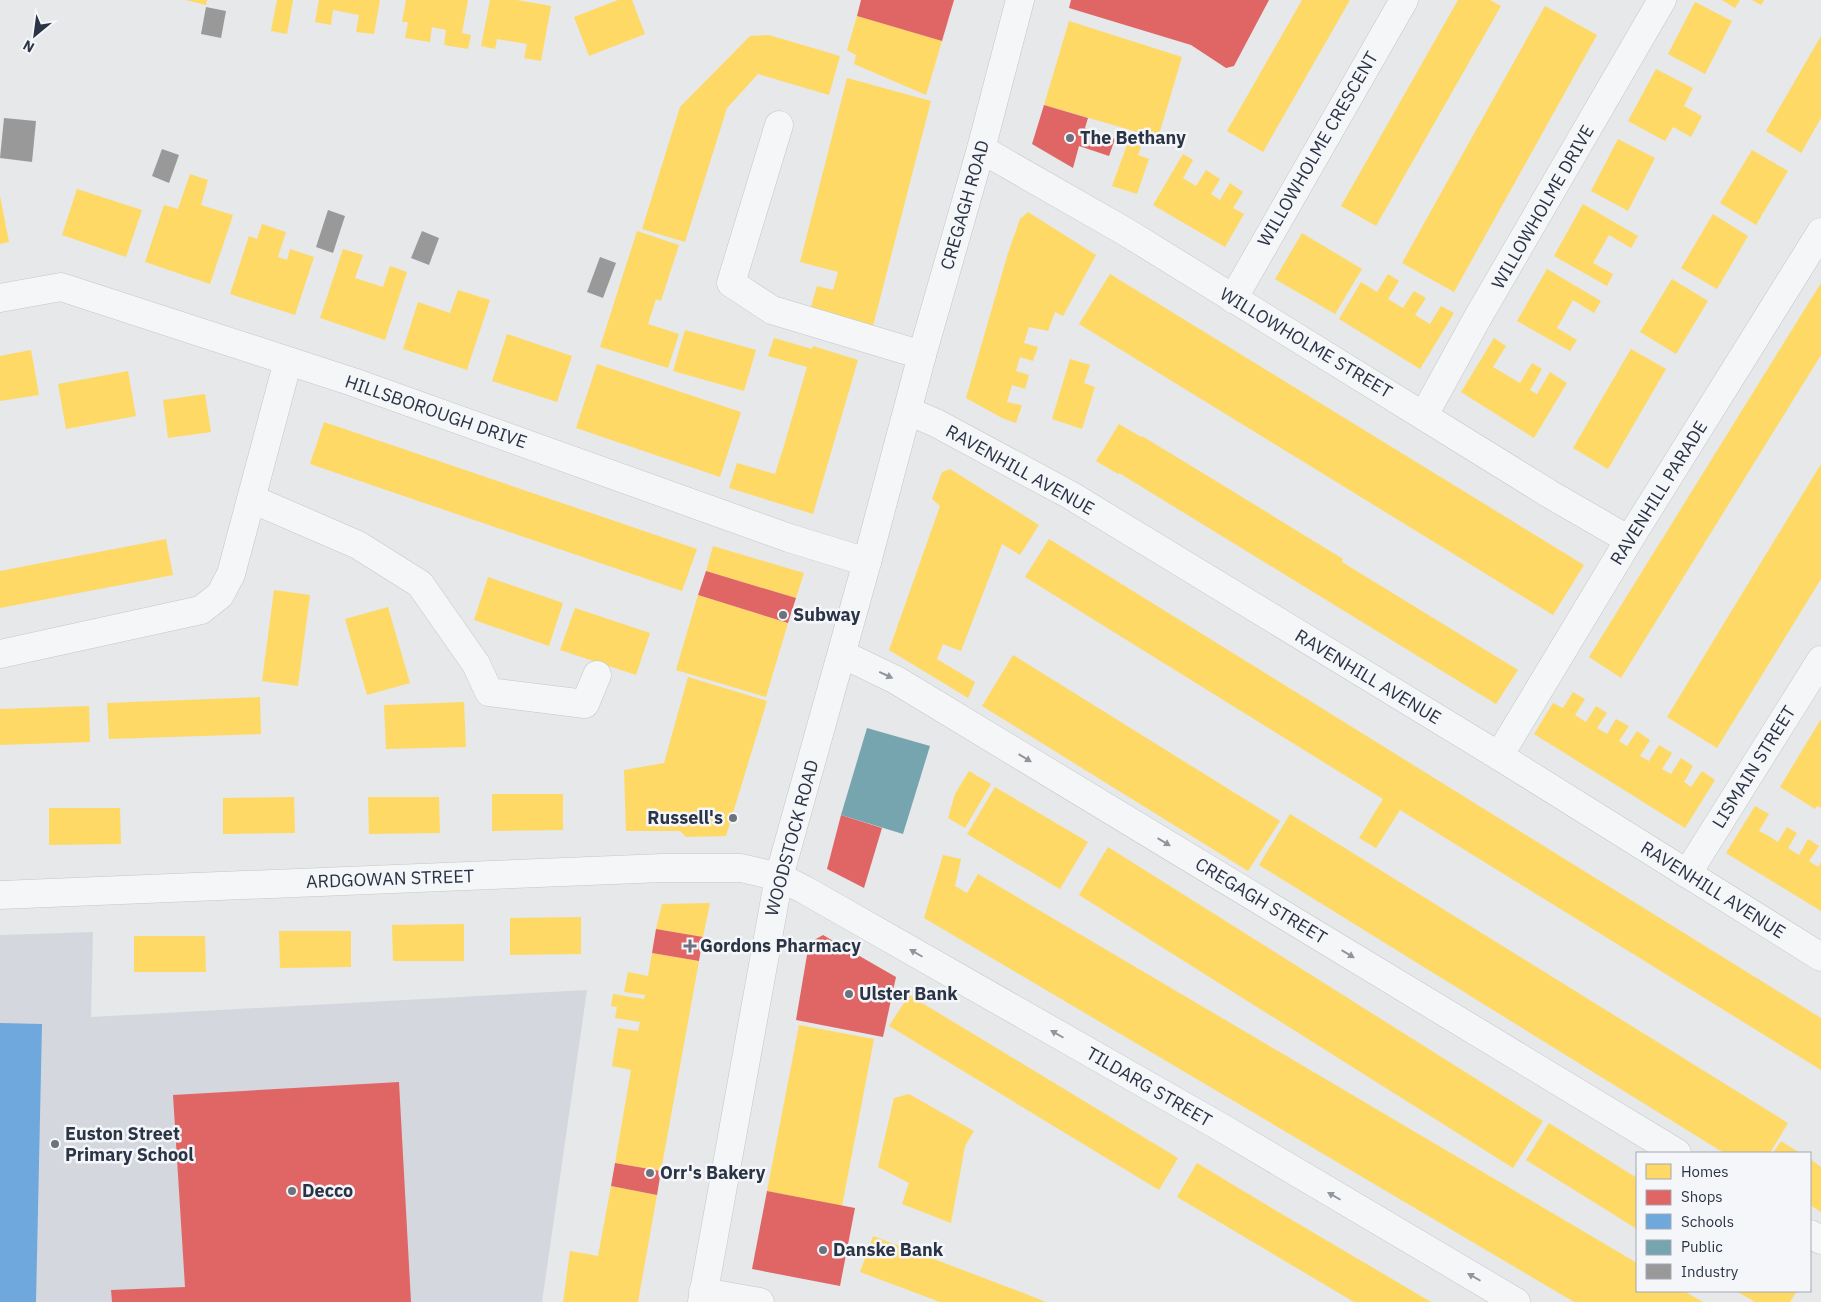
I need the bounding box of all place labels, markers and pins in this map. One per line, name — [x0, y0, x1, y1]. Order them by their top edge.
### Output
place label: The Bethany — [1080, 126, 1186, 149]
marker: The Bethany — [1064, 132, 1076, 144]
place label: Subway — [793, 603, 861, 626]
marker: Subway — [777, 609, 789, 621]
place label: Russell's — [647, 806, 723, 829]
marker: Russell's — [727, 812, 739, 824]
place label: Gordons Pharmacy — [700, 934, 861, 957]
marker: Gordons Pharmacy — [684, 940, 696, 952]
place label: Ulster Bank — [859, 982, 958, 1005]
marker: Ulster Bank — [843, 988, 855, 1000]
place label: Euston Street Primary School — [65, 1122, 194, 1166]
marker: Euston Street Primary School — [49, 1138, 61, 1150]
place label: Orr's Bakery — [660, 1161, 766, 1184]
marker: Orr's Bakery — [644, 1167, 656, 1179]
place label: Decco — [302, 1179, 353, 1202]
marker: Decco — [286, 1185, 298, 1197]
place label: Danske Bank — [833, 1238, 944, 1261]
marker: Danske Bank — [817, 1244, 829, 1256]

